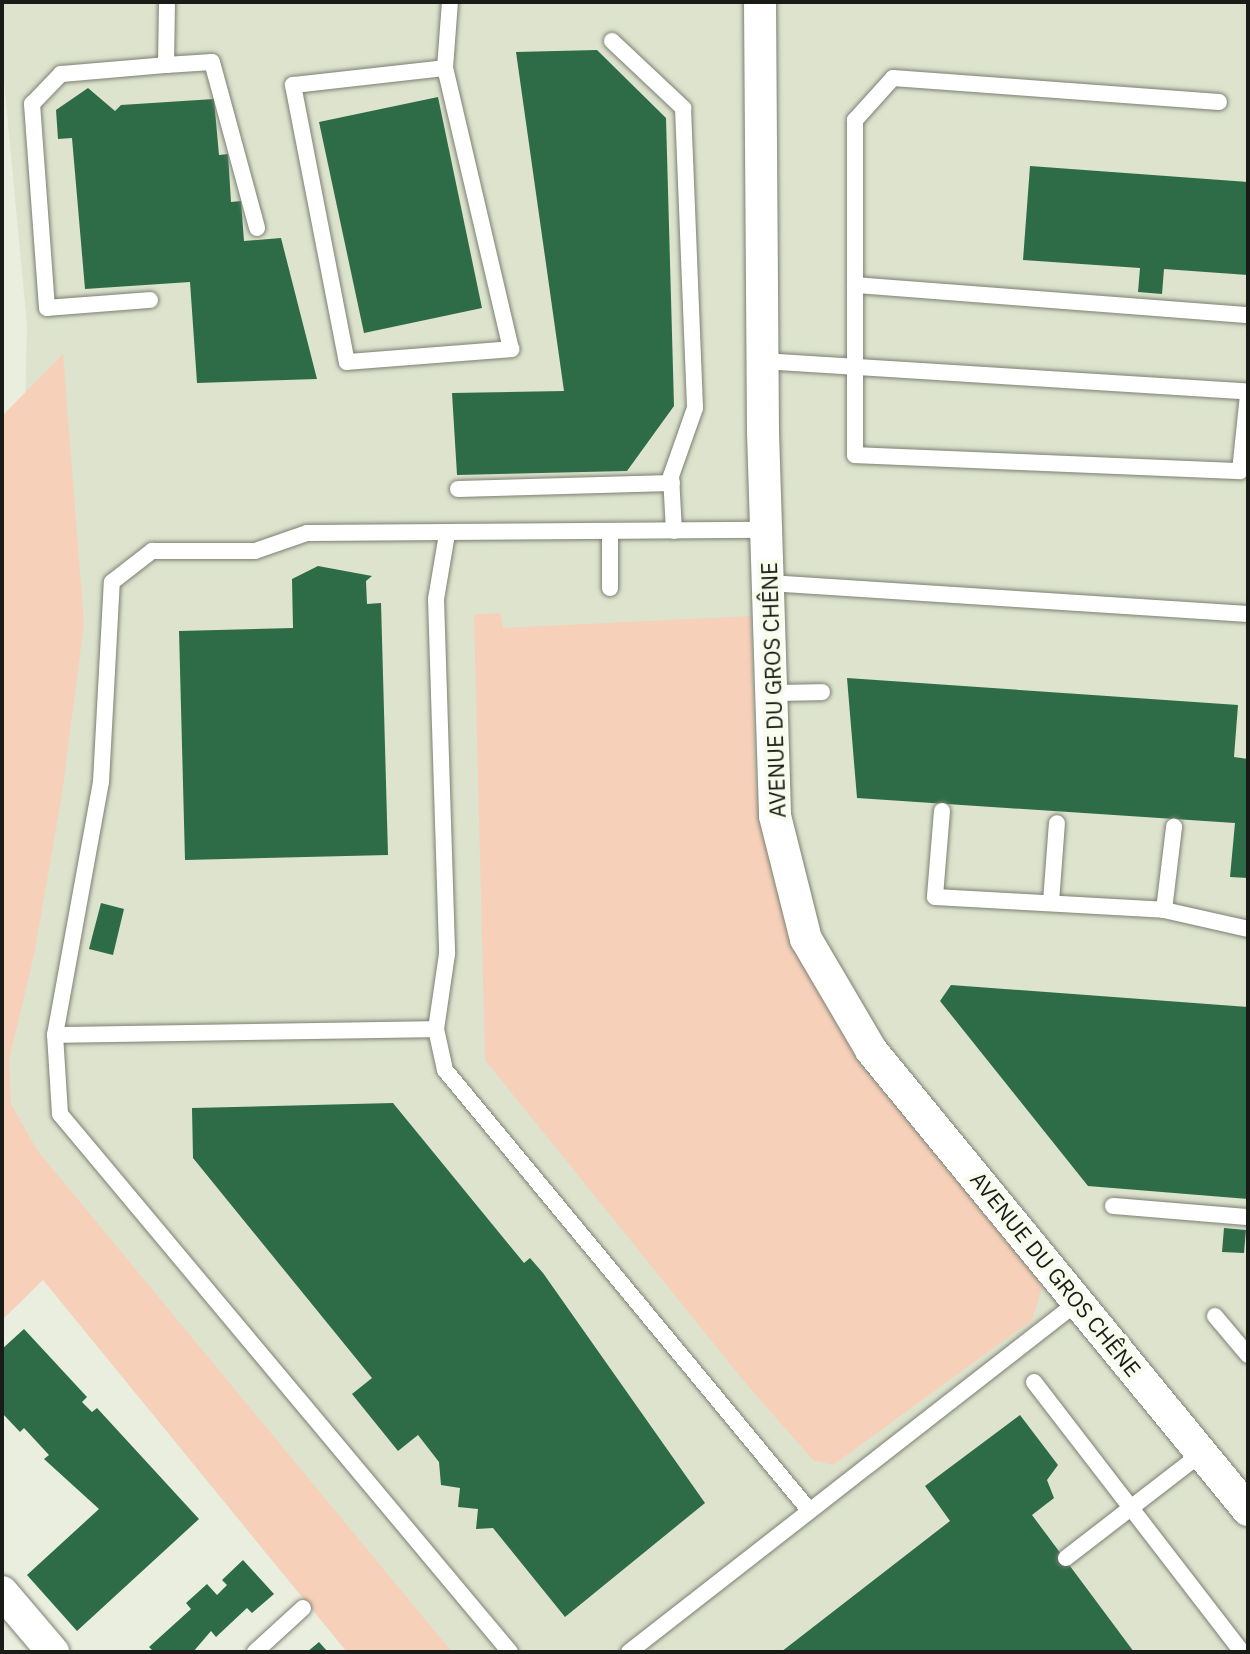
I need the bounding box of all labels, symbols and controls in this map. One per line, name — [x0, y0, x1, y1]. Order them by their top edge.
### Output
street label: AVENUE DU GROS CHÊNE — [755, 562, 791, 818]
street label: AVENUE DU GROS CHÊNE — [965, 1166, 1147, 1382]

